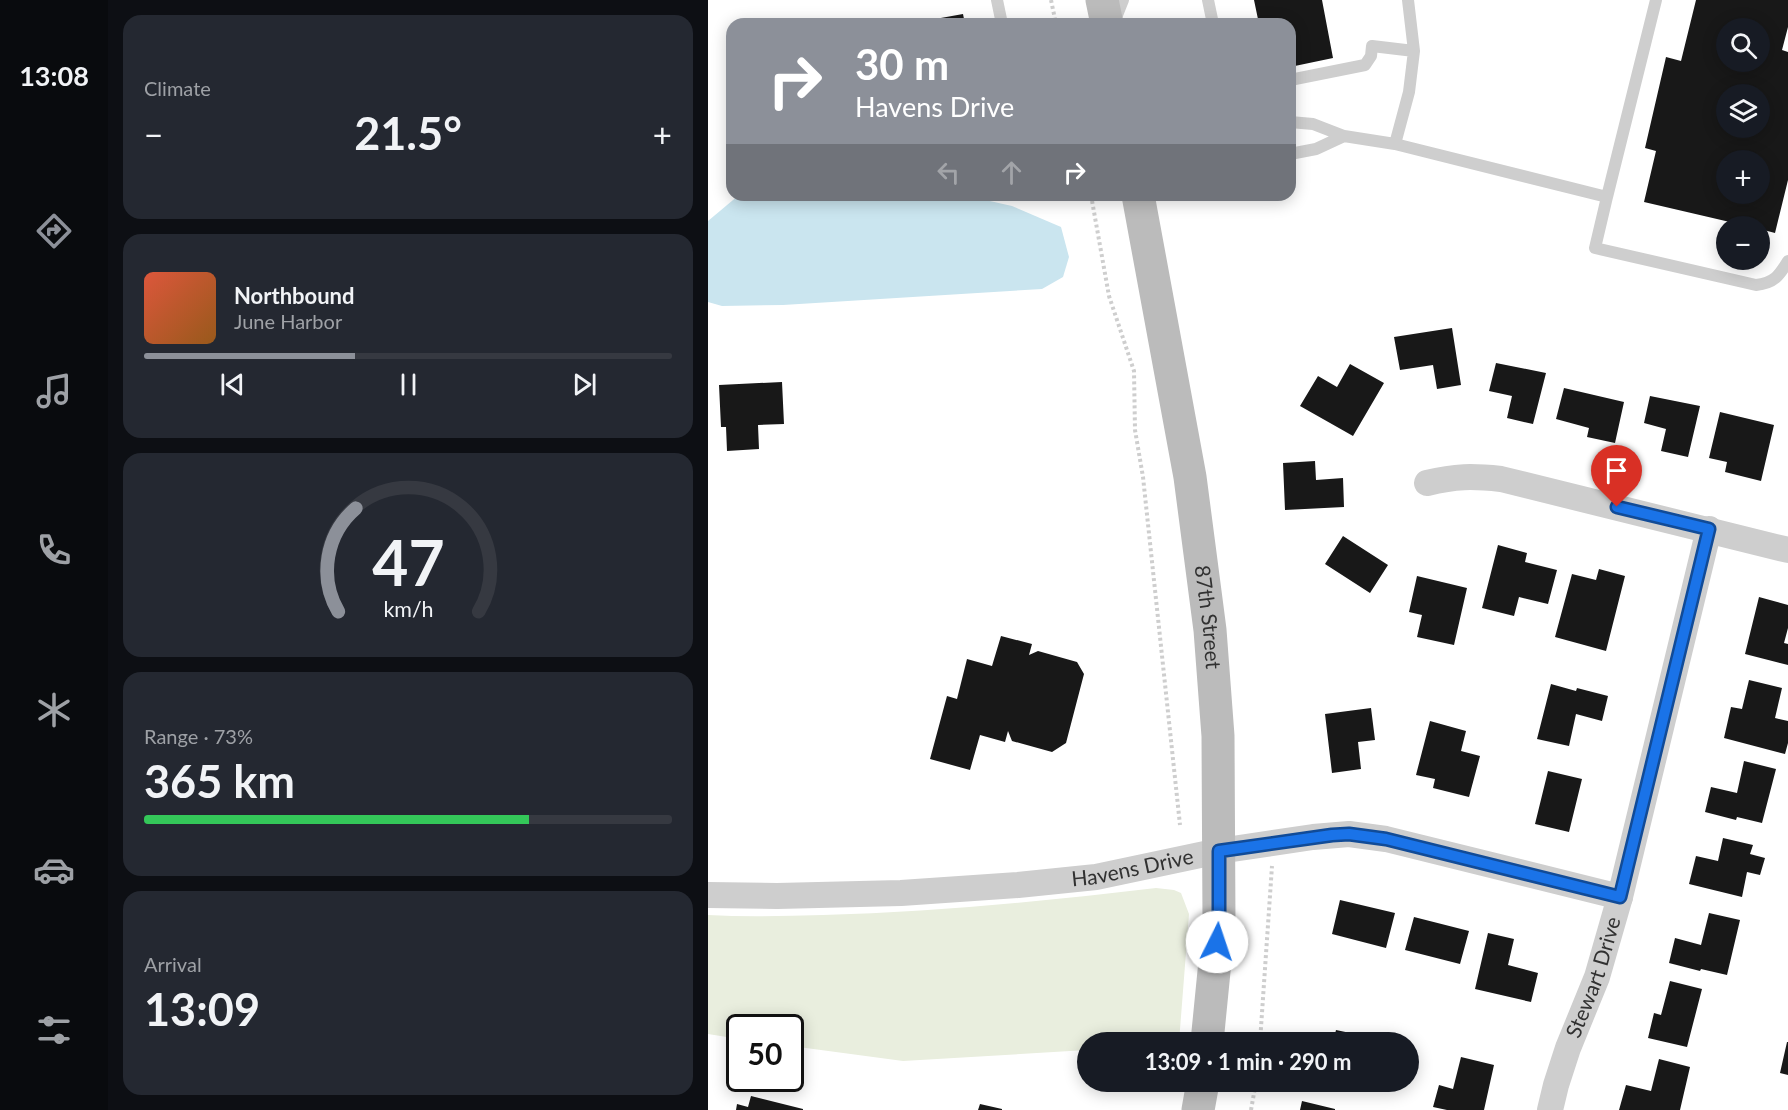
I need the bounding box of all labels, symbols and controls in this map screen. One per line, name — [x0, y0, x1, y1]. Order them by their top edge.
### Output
map controls — [1716, 18, 1770, 270]
button: search — [1716, 18, 1770, 72]
text: 30 m — [855, 39, 949, 89]
icon: right — [756, 42, 834, 120]
text: 13:08 — [19, 59, 89, 92]
text: Climate — [144, 76, 211, 100]
button: layers — [1716, 84, 1770, 138]
text: Havens Drive — [855, 90, 1014, 123]
text: 21.5° — [354, 106, 462, 160]
text: − — [144, 114, 163, 154]
text: + — [653, 114, 672, 154]
button: + — [1716, 150, 1770, 204]
icon: left — [932, 156, 965, 189]
icon: ahead — [995, 156, 1028, 189]
icon: right — [1058, 156, 1091, 189]
icon: directions — [33, 210, 75, 252]
button: − — [1716, 216, 1770, 270]
text: Northbound — [234, 282, 354, 309]
text: June Harbor — [234, 309, 342, 333]
icon: previous — [216, 368, 249, 401]
icon: pause — [392, 368, 425, 401]
icon: next — [568, 368, 601, 401]
icon: music — [33, 370, 75, 412]
pin — [1591, 445, 1642, 507]
icon: arrive — [1600, 454, 1633, 487]
text: 47 — [372, 524, 444, 599]
icon: phone — [33, 529, 75, 571]
street label: 87th Street — [1191, 564, 1227, 670]
text: km/h — [383, 596, 433, 622]
icon: climate — [33, 689, 75, 731]
text: Range · 73% — [144, 724, 253, 748]
text: 365 km — [144, 754, 295, 808]
street label: Havens Drive — [1070, 843, 1195, 890]
icon: car — [33, 849, 75, 891]
position arrow — [1185, 910, 1249, 974]
street label: Stewart Drive — [1560, 913, 1625, 1041]
text: Arrival — [144, 952, 202, 976]
text: 13:09 — [144, 982, 260, 1036]
icon: filters — [33, 1009, 75, 1051]
speed limit sign: 50 — [726, 1014, 804, 1092]
text: 13:09 · 1 min · 290 m — [1145, 1048, 1351, 1075]

